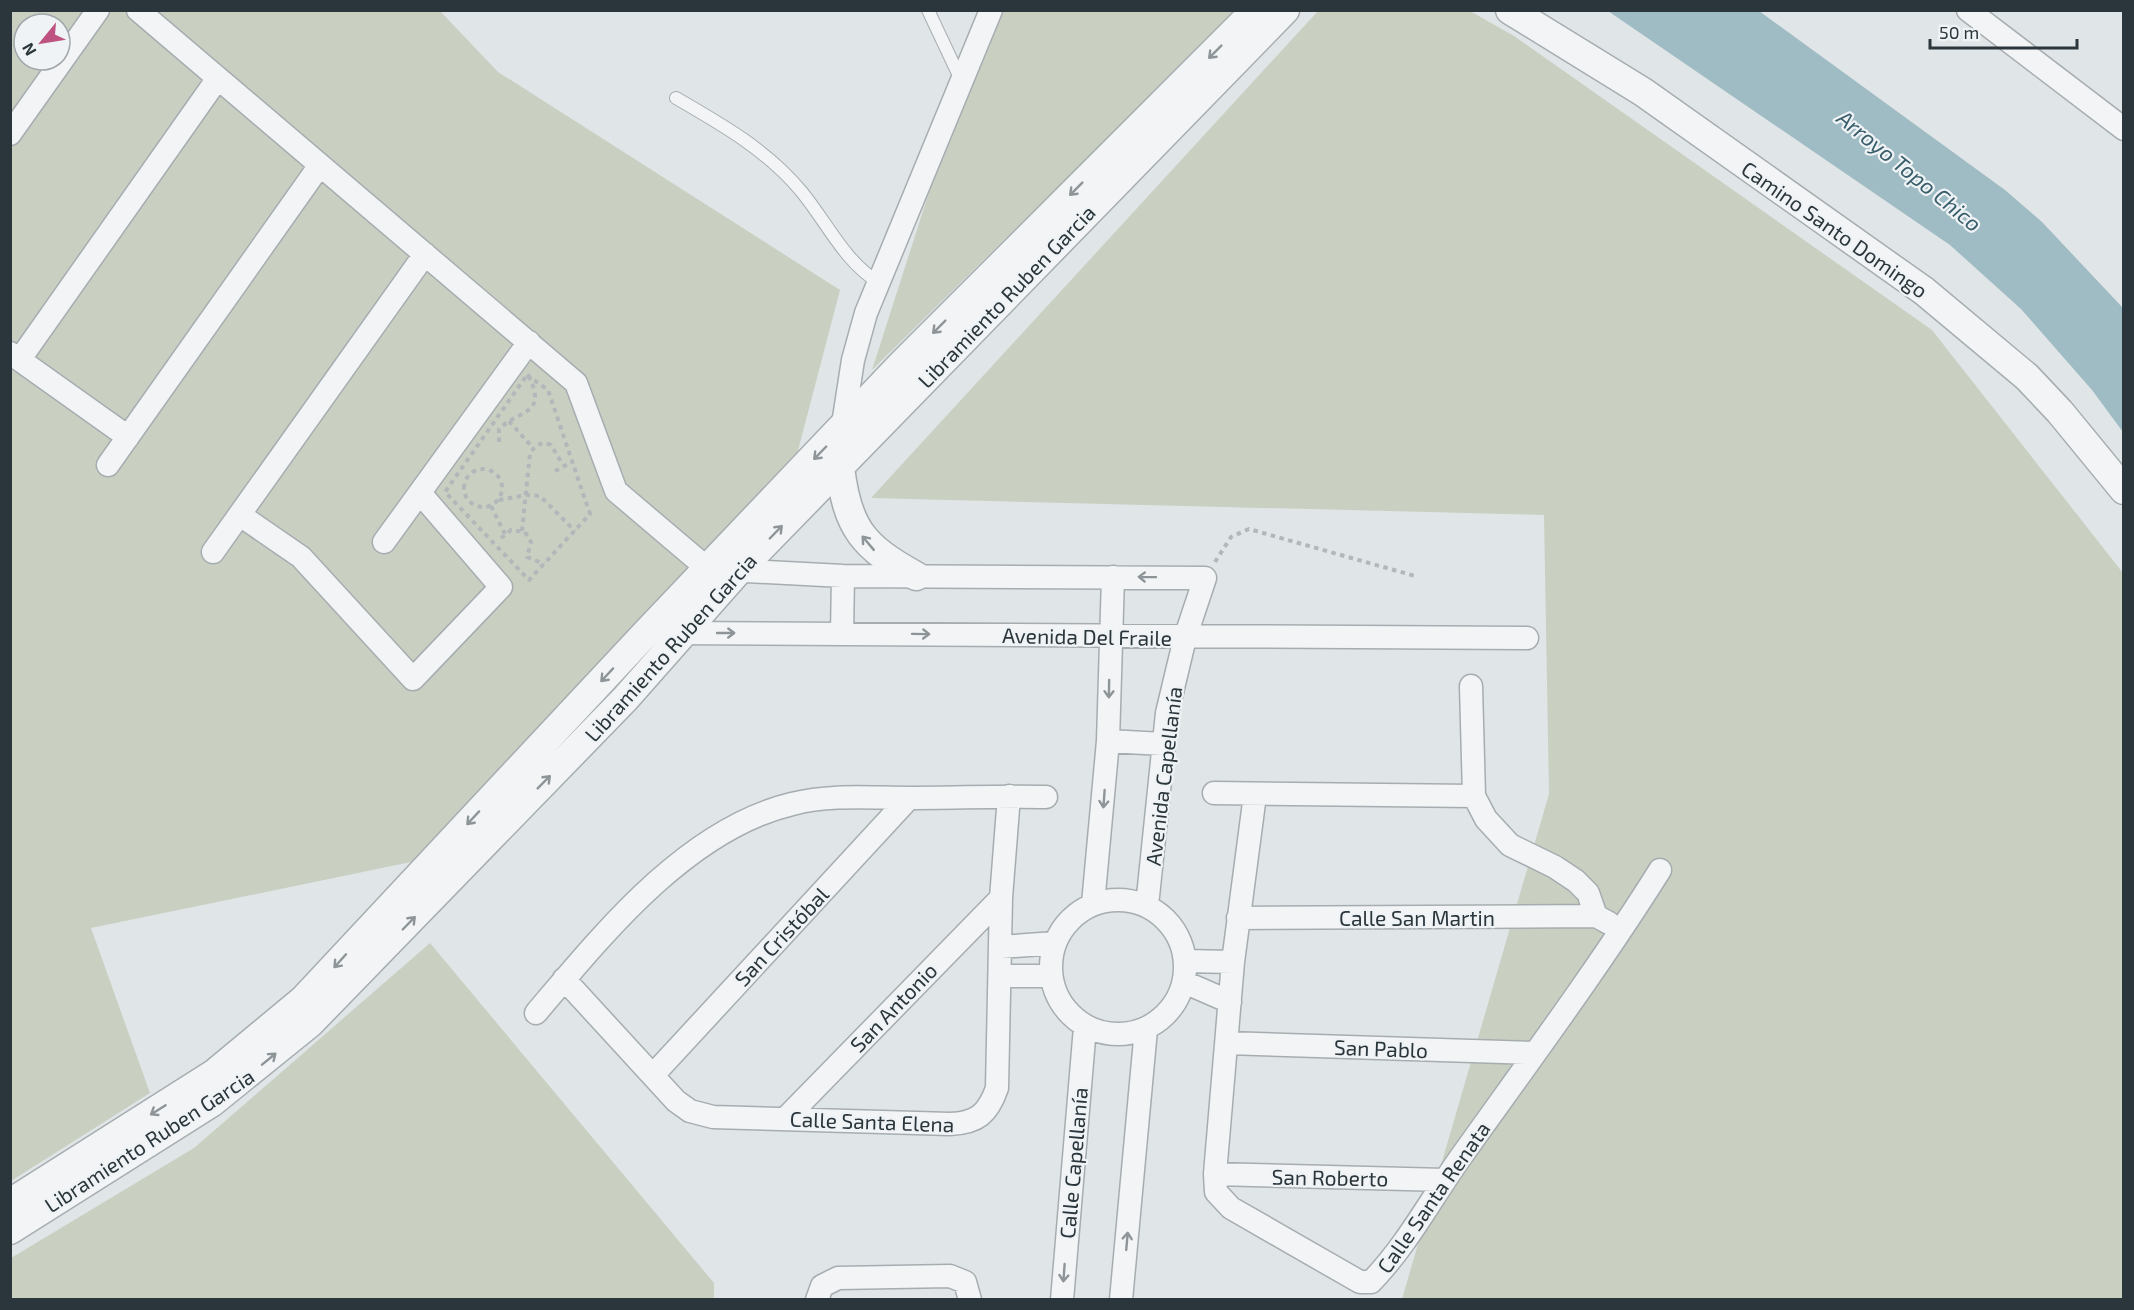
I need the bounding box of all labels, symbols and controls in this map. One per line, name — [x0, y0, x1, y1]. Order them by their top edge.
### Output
north arrow — [12, 12, 72, 72]
scale bar — [1930, 12, 2077, 50]
text: 50 m — [1939, 21, 1979, 43]
text: N — [17, 40, 40, 60]
one-way arrow — [1207, 44, 1222, 59]
water label: Arroyo Topo Chico — [1831, 103, 1987, 237]
street label: Camino Santo Domingo — [1737, 155, 1933, 303]
one-way arrow — [1069, 181, 1084, 196]
street label: Libramiento Ruben Garcia — [912, 199, 1100, 393]
one-way arrow — [932, 320, 947, 335]
one-way arrow — [812, 446, 827, 461]
one-way arrow — [769, 524, 784, 539]
one-way arrow — [862, 535, 875, 551]
street label: Libramiento Ruben Garcia — [579, 548, 761, 746]
one-way arrow — [1137, 571, 1157, 583]
street label: Avenida Del Fraile — [1002, 622, 1172, 650]
one-way arrow — [715, 627, 735, 639]
one-way arrow — [910, 629, 930, 640]
one-way arrow — [599, 668, 614, 683]
one-way arrow — [1103, 678, 1115, 698]
street label: Avenida Capellanía — [1140, 685, 1186, 867]
one-way arrow — [536, 774, 551, 789]
one-way arrow — [1098, 788, 1109, 808]
one-way arrow — [467, 810, 481, 825]
street label: San Cristóbal — [729, 881, 834, 991]
street label: Calle San Martin — [1339, 905, 1495, 930]
one-way arrow — [402, 916, 416, 931]
one-way arrow — [333, 953, 347, 968]
street label: San Antonio — [844, 957, 942, 1057]
street label: San Pablo — [1334, 1034, 1428, 1062]
one-way arrow — [261, 1052, 277, 1065]
street label: Libramiento Ruben Garcia — [40, 1063, 258, 1217]
street label: Calle Capellanía — [1054, 1086, 1092, 1240]
one-way arrow — [150, 1105, 167, 1117]
street label: Calle Santa Elena — [789, 1106, 955, 1136]
street label: Calle Santa Renata — [1371, 1116, 1495, 1278]
street label: San Roberto — [1271, 1163, 1389, 1191]
one-way arrow — [1122, 1232, 1133, 1252]
one-way arrow — [1058, 1263, 1069, 1283]

